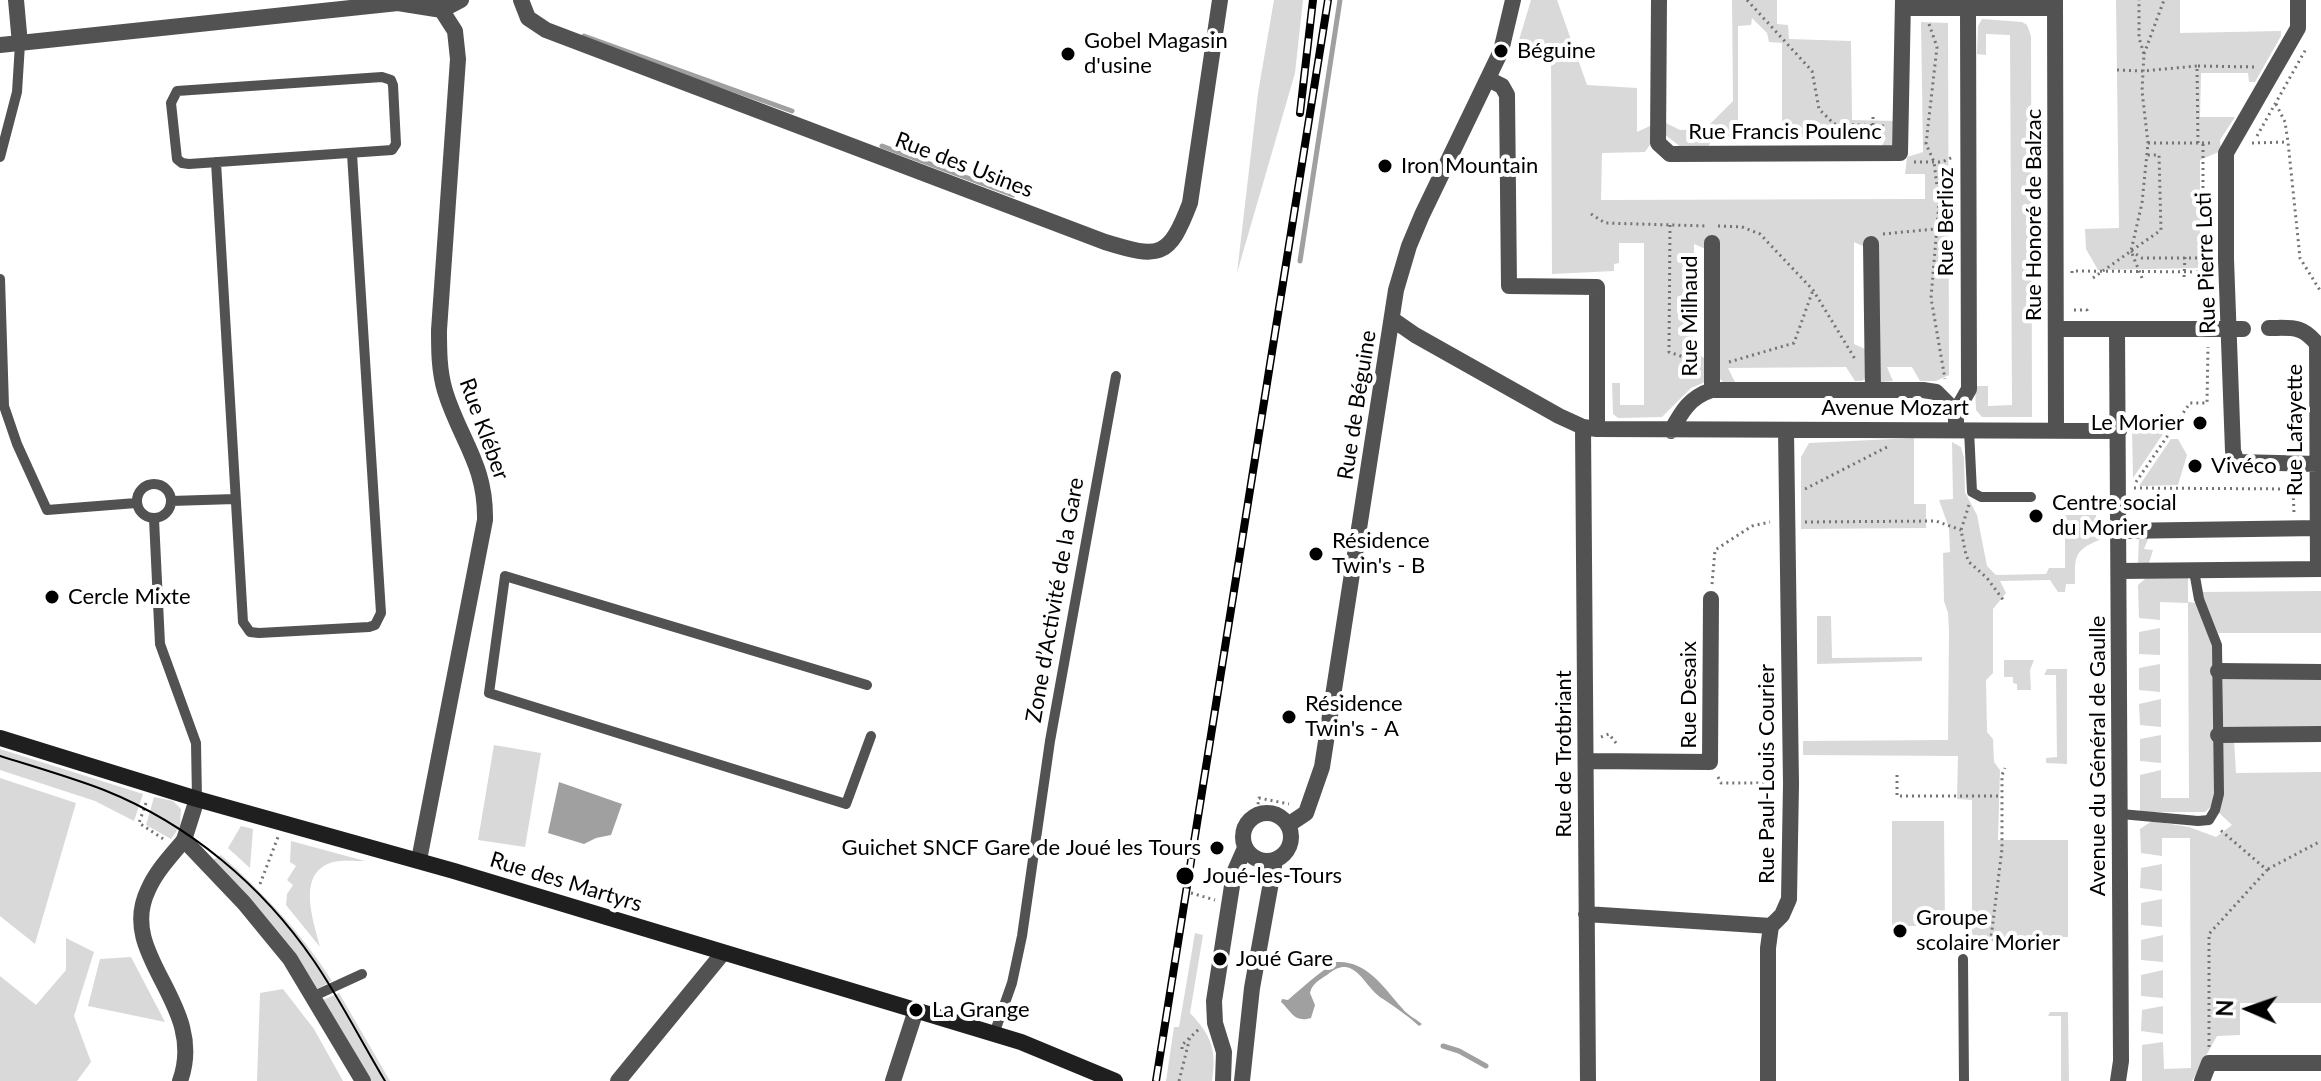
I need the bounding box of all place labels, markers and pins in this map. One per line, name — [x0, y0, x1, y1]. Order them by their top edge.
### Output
place label: Gobel Magasin d'usine — [1084, 28, 1228, 80]
place label: Béguine — [1517, 38, 1596, 64]
marker: Béguine — [1492, 42, 1510, 60]
marker: Gobel Magasin d'usine — [1059, 45, 1077, 63]
place label: Iron Mountain — [1401, 153, 1538, 179]
marker: Iron Mountain — [1376, 157, 1394, 175]
place label: Le Morier — [2091, 410, 2184, 436]
marker: Le Morier — [2191, 414, 2209, 432]
place label: Vivéco — [2211, 453, 2277, 479]
marker: Vivéco — [2186, 457, 2204, 475]
place label: Centre social du Morier — [2052, 490, 2177, 542]
marker: Centre social du Morier — [2027, 507, 2045, 525]
place label: Résidence Twin's - B — [1332, 528, 1430, 580]
marker: Résidence Twin's - B — [1307, 545, 1325, 563]
place label: Cercle Mixte — [68, 584, 191, 610]
marker: Cercle Mixte — [43, 588, 61, 606]
place label: Résidence Twin's - A — [1305, 691, 1403, 742]
marker: Résidence Twin's - A — [1280, 708, 1298, 726]
place label: Guichet SNCF Gare de Joué les Tours — [842, 835, 1201, 861]
marker: Guichet SNCF Gare de Joué les Tours — [1208, 839, 1226, 857]
place label: Joué-les-Tours — [1203, 863, 1342, 889]
marker: Joué-les-Tours — [1174, 865, 1196, 887]
place label: Groupe scolaire Morier — [1916, 905, 2060, 956]
marker: Groupe scolaire Morier — [1891, 922, 1909, 940]
place label: Joué Gare — [1236, 946, 1333, 972]
marker: Joué Gare — [1211, 950, 1229, 968]
place label: La Grange — [932, 997, 1030, 1023]
marker: La Grange — [907, 1001, 925, 1019]

